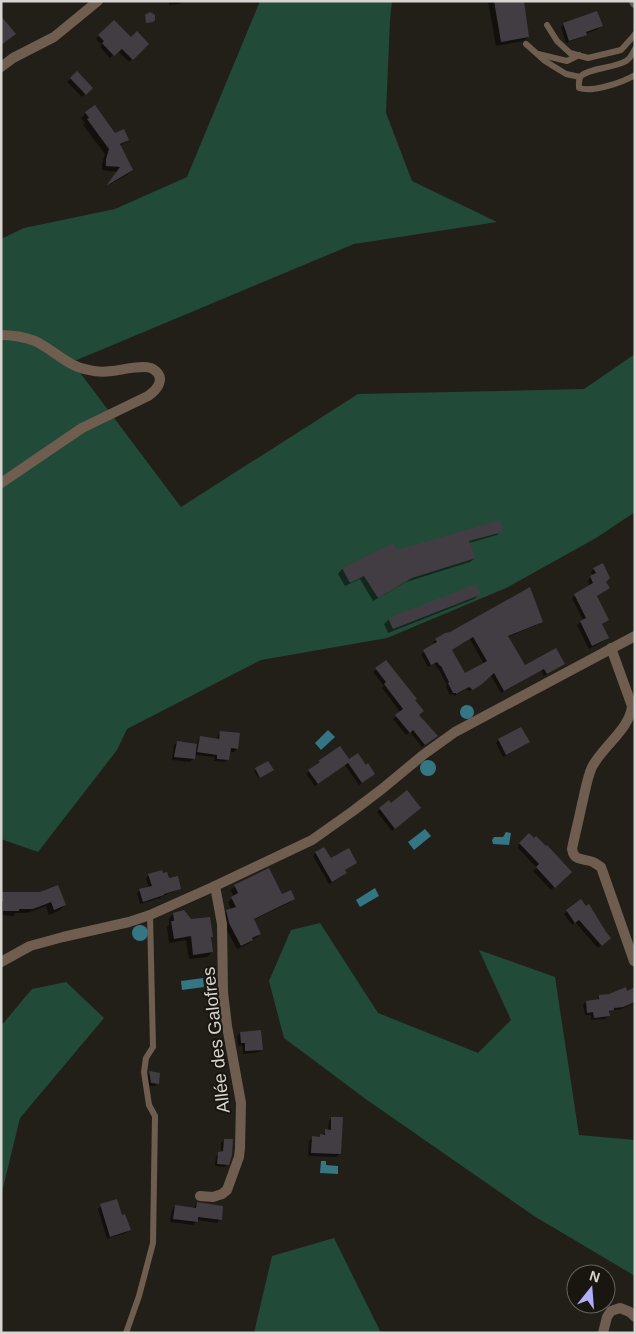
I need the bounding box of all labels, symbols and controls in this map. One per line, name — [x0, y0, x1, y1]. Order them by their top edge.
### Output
street label: Allée des Galofres — [198, 966, 234, 1114]
north arrow — [566, 1264, 616, 1314]
text: N — [588, 1267, 602, 1286]

